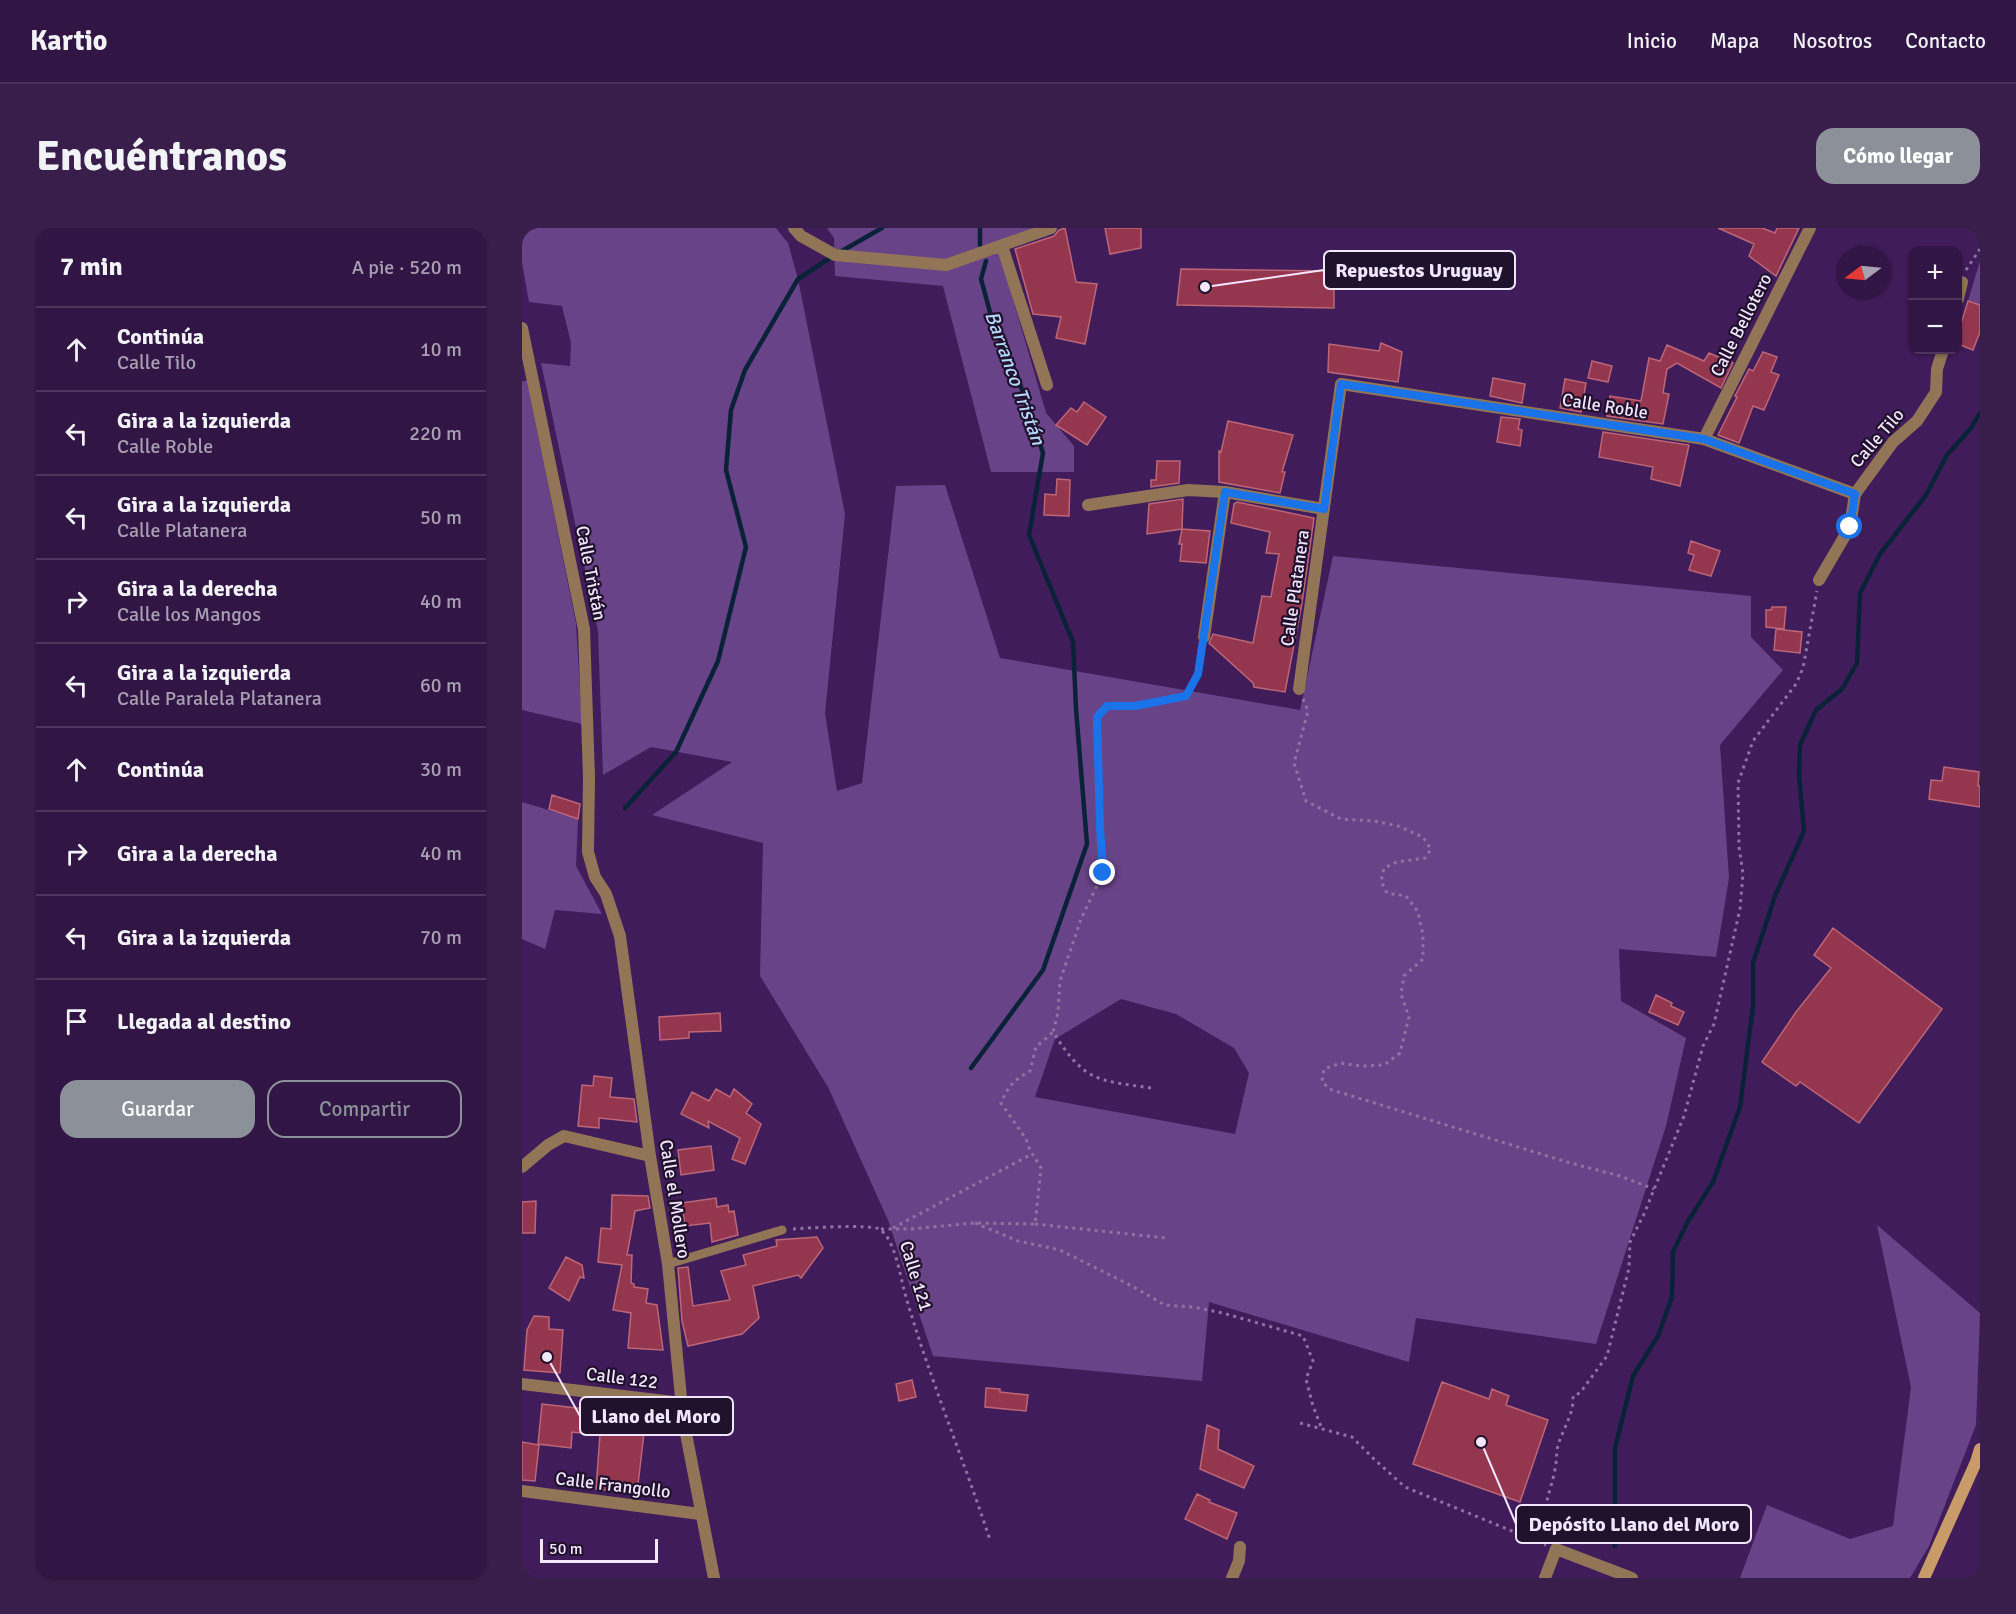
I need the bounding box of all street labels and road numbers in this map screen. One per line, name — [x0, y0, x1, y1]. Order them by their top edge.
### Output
street label: Calle Bellotero — [1706, 270, 1776, 380]
street label: Calle Roble — [1561, 388, 1649, 424]
street label: Calle Tilo — [1845, 404, 1909, 472]
street label: Calle Tristán — [571, 524, 611, 622]
street label: Calle Platanera — [1276, 528, 1314, 648]
street label: Calle el Mollero — [655, 1138, 695, 1260]
street label: Calle 121 — [895, 1238, 937, 1314]
street label: Calle 122 — [585, 1363, 659, 1393]
street label: Calle Frangollo — [554, 1467, 672, 1503]

